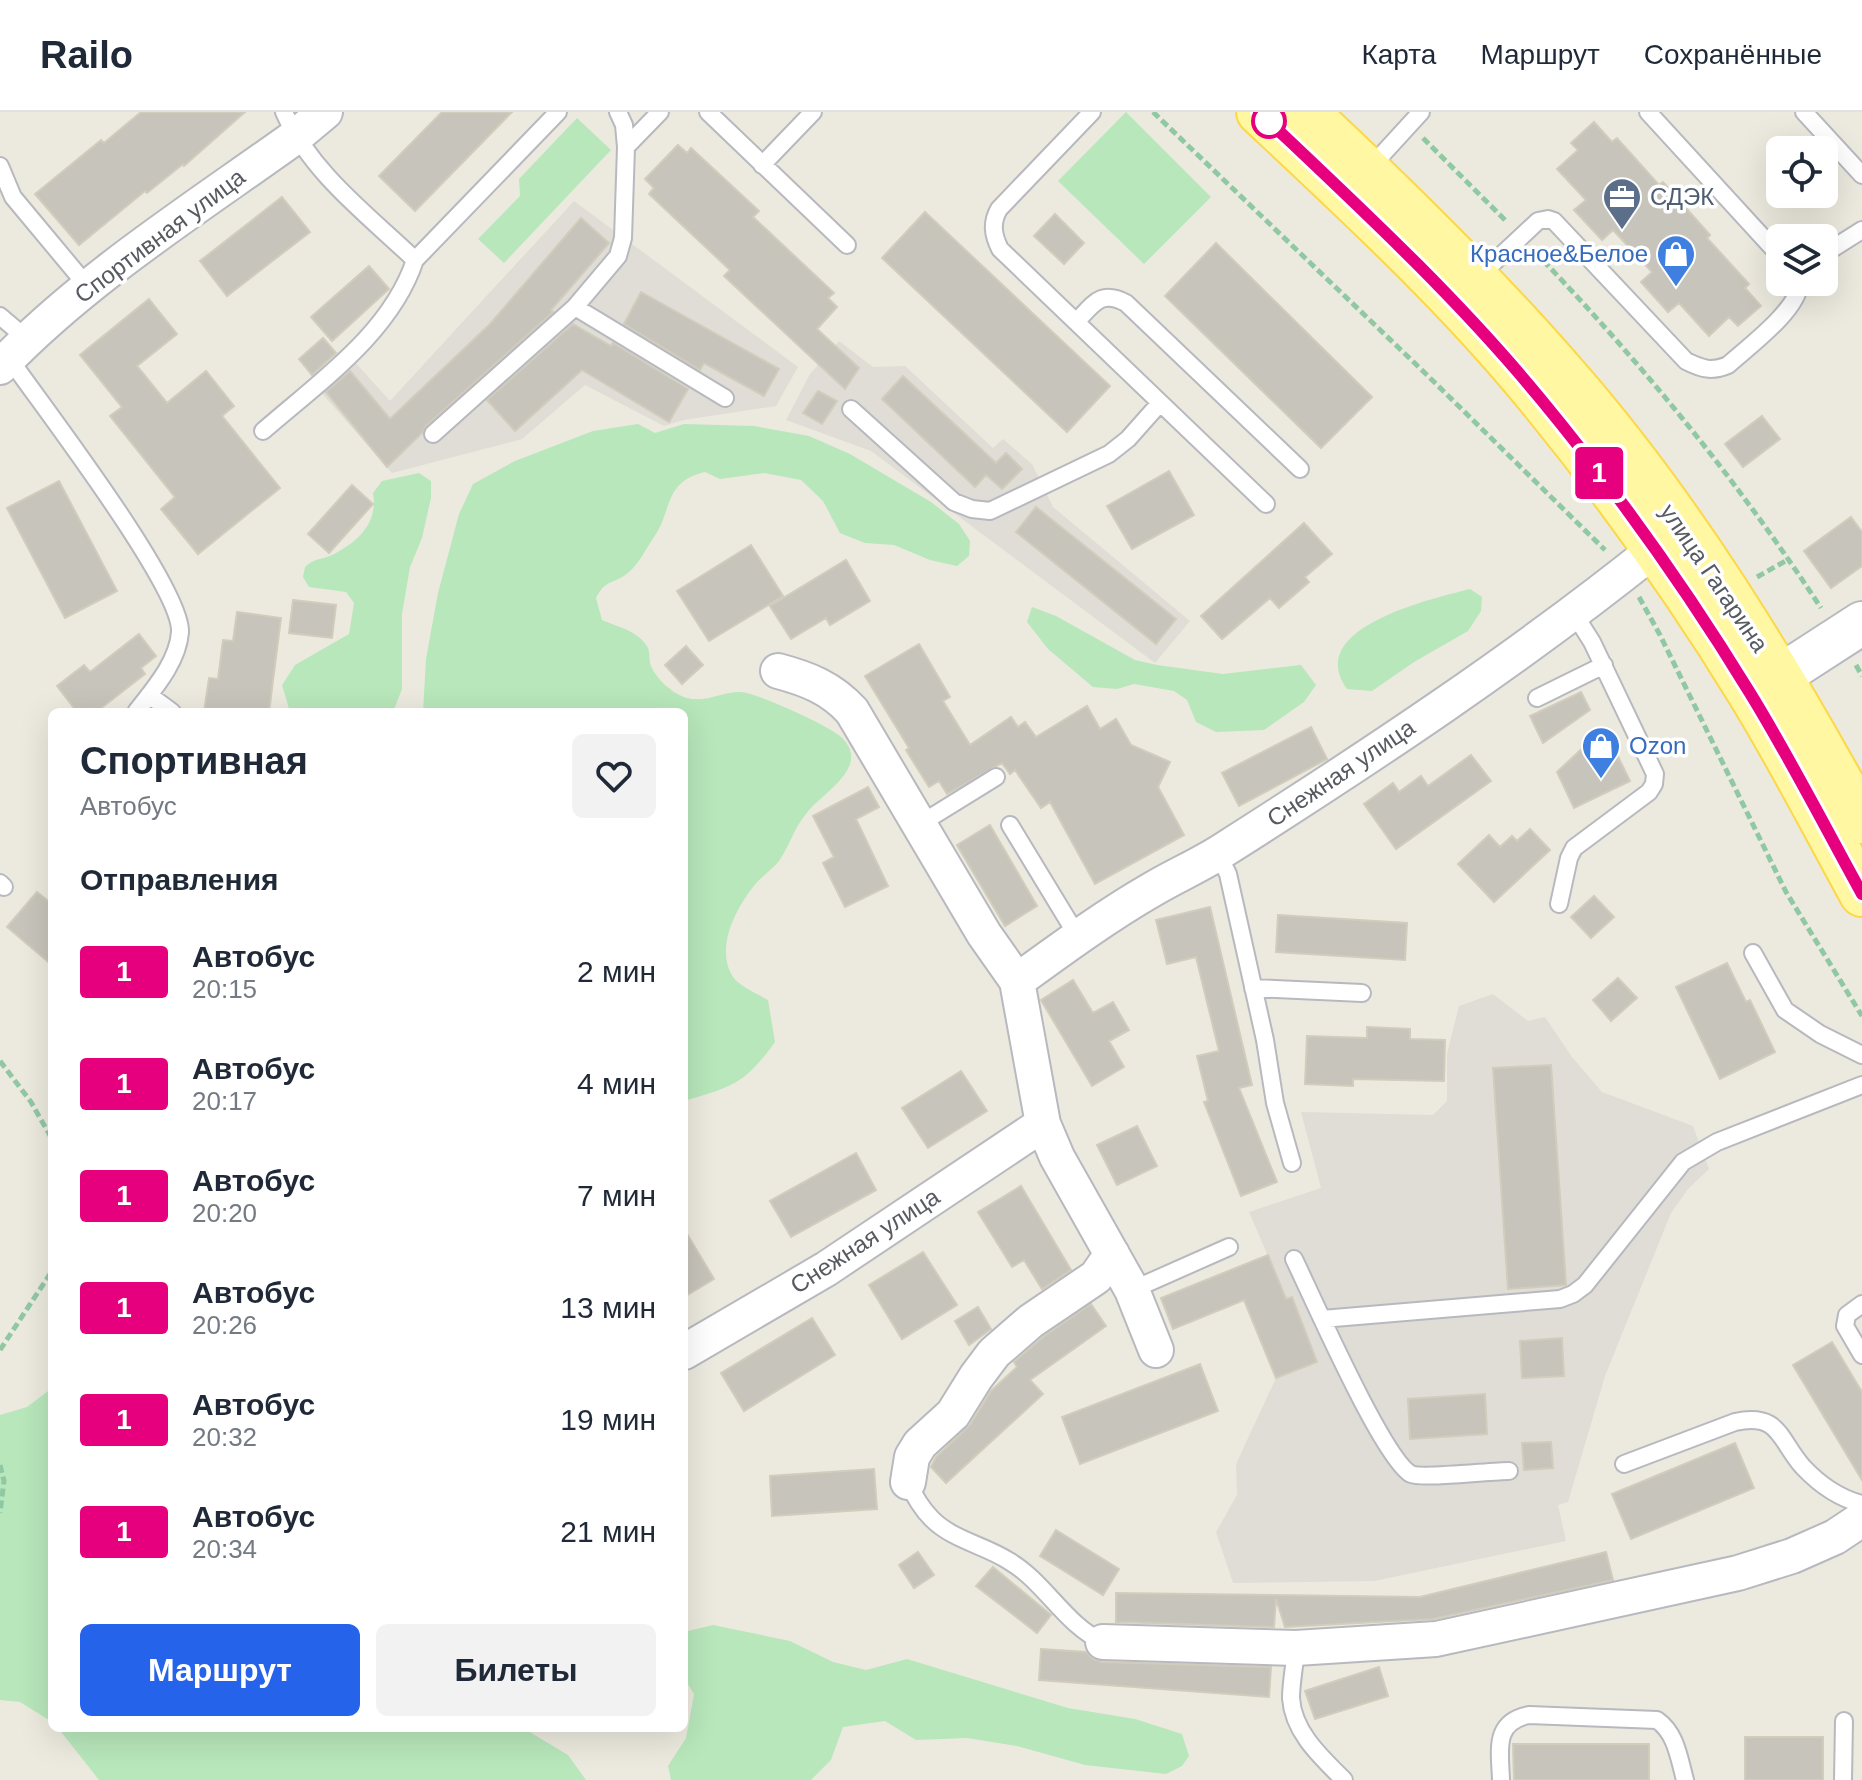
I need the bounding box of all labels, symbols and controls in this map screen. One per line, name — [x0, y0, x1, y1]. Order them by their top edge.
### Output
text: Railo — [40, 34, 133, 76]
text: Карта — [1361, 39, 1436, 70]
text: Маршрут — [1480, 39, 1600, 70]
text: Сохранённые — [1644, 39, 1822, 70]
unlabelled marker — [1252, 104, 1286, 138]
map controls — [1766, 136, 1838, 296]
button: locate — [1766, 136, 1838, 208]
street label: Спортивная улица — [69, 162, 251, 308]
office icon: СДЭК — [1601, 176, 1643, 231]
place label: СДЭК — [1650, 183, 1714, 210]
button: layers — [1766, 224, 1838, 296]
shop icon: Красное&Белое — [1655, 233, 1697, 288]
place label: Красное&Белое — [1470, 240, 1648, 267]
line badge: 1 — [1573, 447, 1625, 499]
text: 1 — [1591, 457, 1607, 488]
street label: улица Гагарина — [1655, 499, 1774, 657]
street label: Снежная улица — [1262, 713, 1420, 832]
shop icon: Ozon — [1580, 725, 1622, 780]
place label: Ozon — [1629, 732, 1686, 759]
button: heart — [572, 734, 656, 818]
text: Спортивная — [80, 740, 308, 782]
text: Автобус — [80, 791, 177, 821]
text: Отправления — [80, 863, 279, 896]
text: Автобус — [192, 940, 315, 973]
text: 2 мин — [577, 955, 656, 988]
text: 1 — [116, 956, 132, 987]
text: 20:15 — [192, 974, 257, 1004]
text: Автобус — [192, 1052, 315, 1085]
text: 4 мин — [577, 1067, 656, 1100]
text: 1 — [116, 1068, 132, 1099]
text: 20:17 — [192, 1086, 257, 1116]
text: Автобус — [192, 1164, 315, 1197]
text: 7 мин — [577, 1179, 656, 1212]
text: 1 — [116, 1180, 132, 1211]
street label: Снежная улица — [785, 1182, 945, 1299]
text: 20:20 — [192, 1198, 257, 1228]
text: Автобус — [192, 1276, 315, 1309]
text: 13 мин — [560, 1291, 656, 1324]
text: 1 — [116, 1292, 132, 1323]
text: 20:26 — [192, 1310, 257, 1340]
text: Автобус — [192, 1388, 315, 1421]
text: 19 мин — [560, 1403, 656, 1436]
text: 1 — [116, 1404, 132, 1435]
text: 20:32 — [192, 1422, 257, 1452]
text: Автобус — [192, 1500, 315, 1533]
text: 21 мин — [560, 1515, 656, 1548]
text: 1 — [116, 1516, 132, 1547]
text: 20:34 — [192, 1534, 257, 1564]
button: Маршрут — [80, 1624, 360, 1716]
button: Билеты — [376, 1624, 656, 1716]

